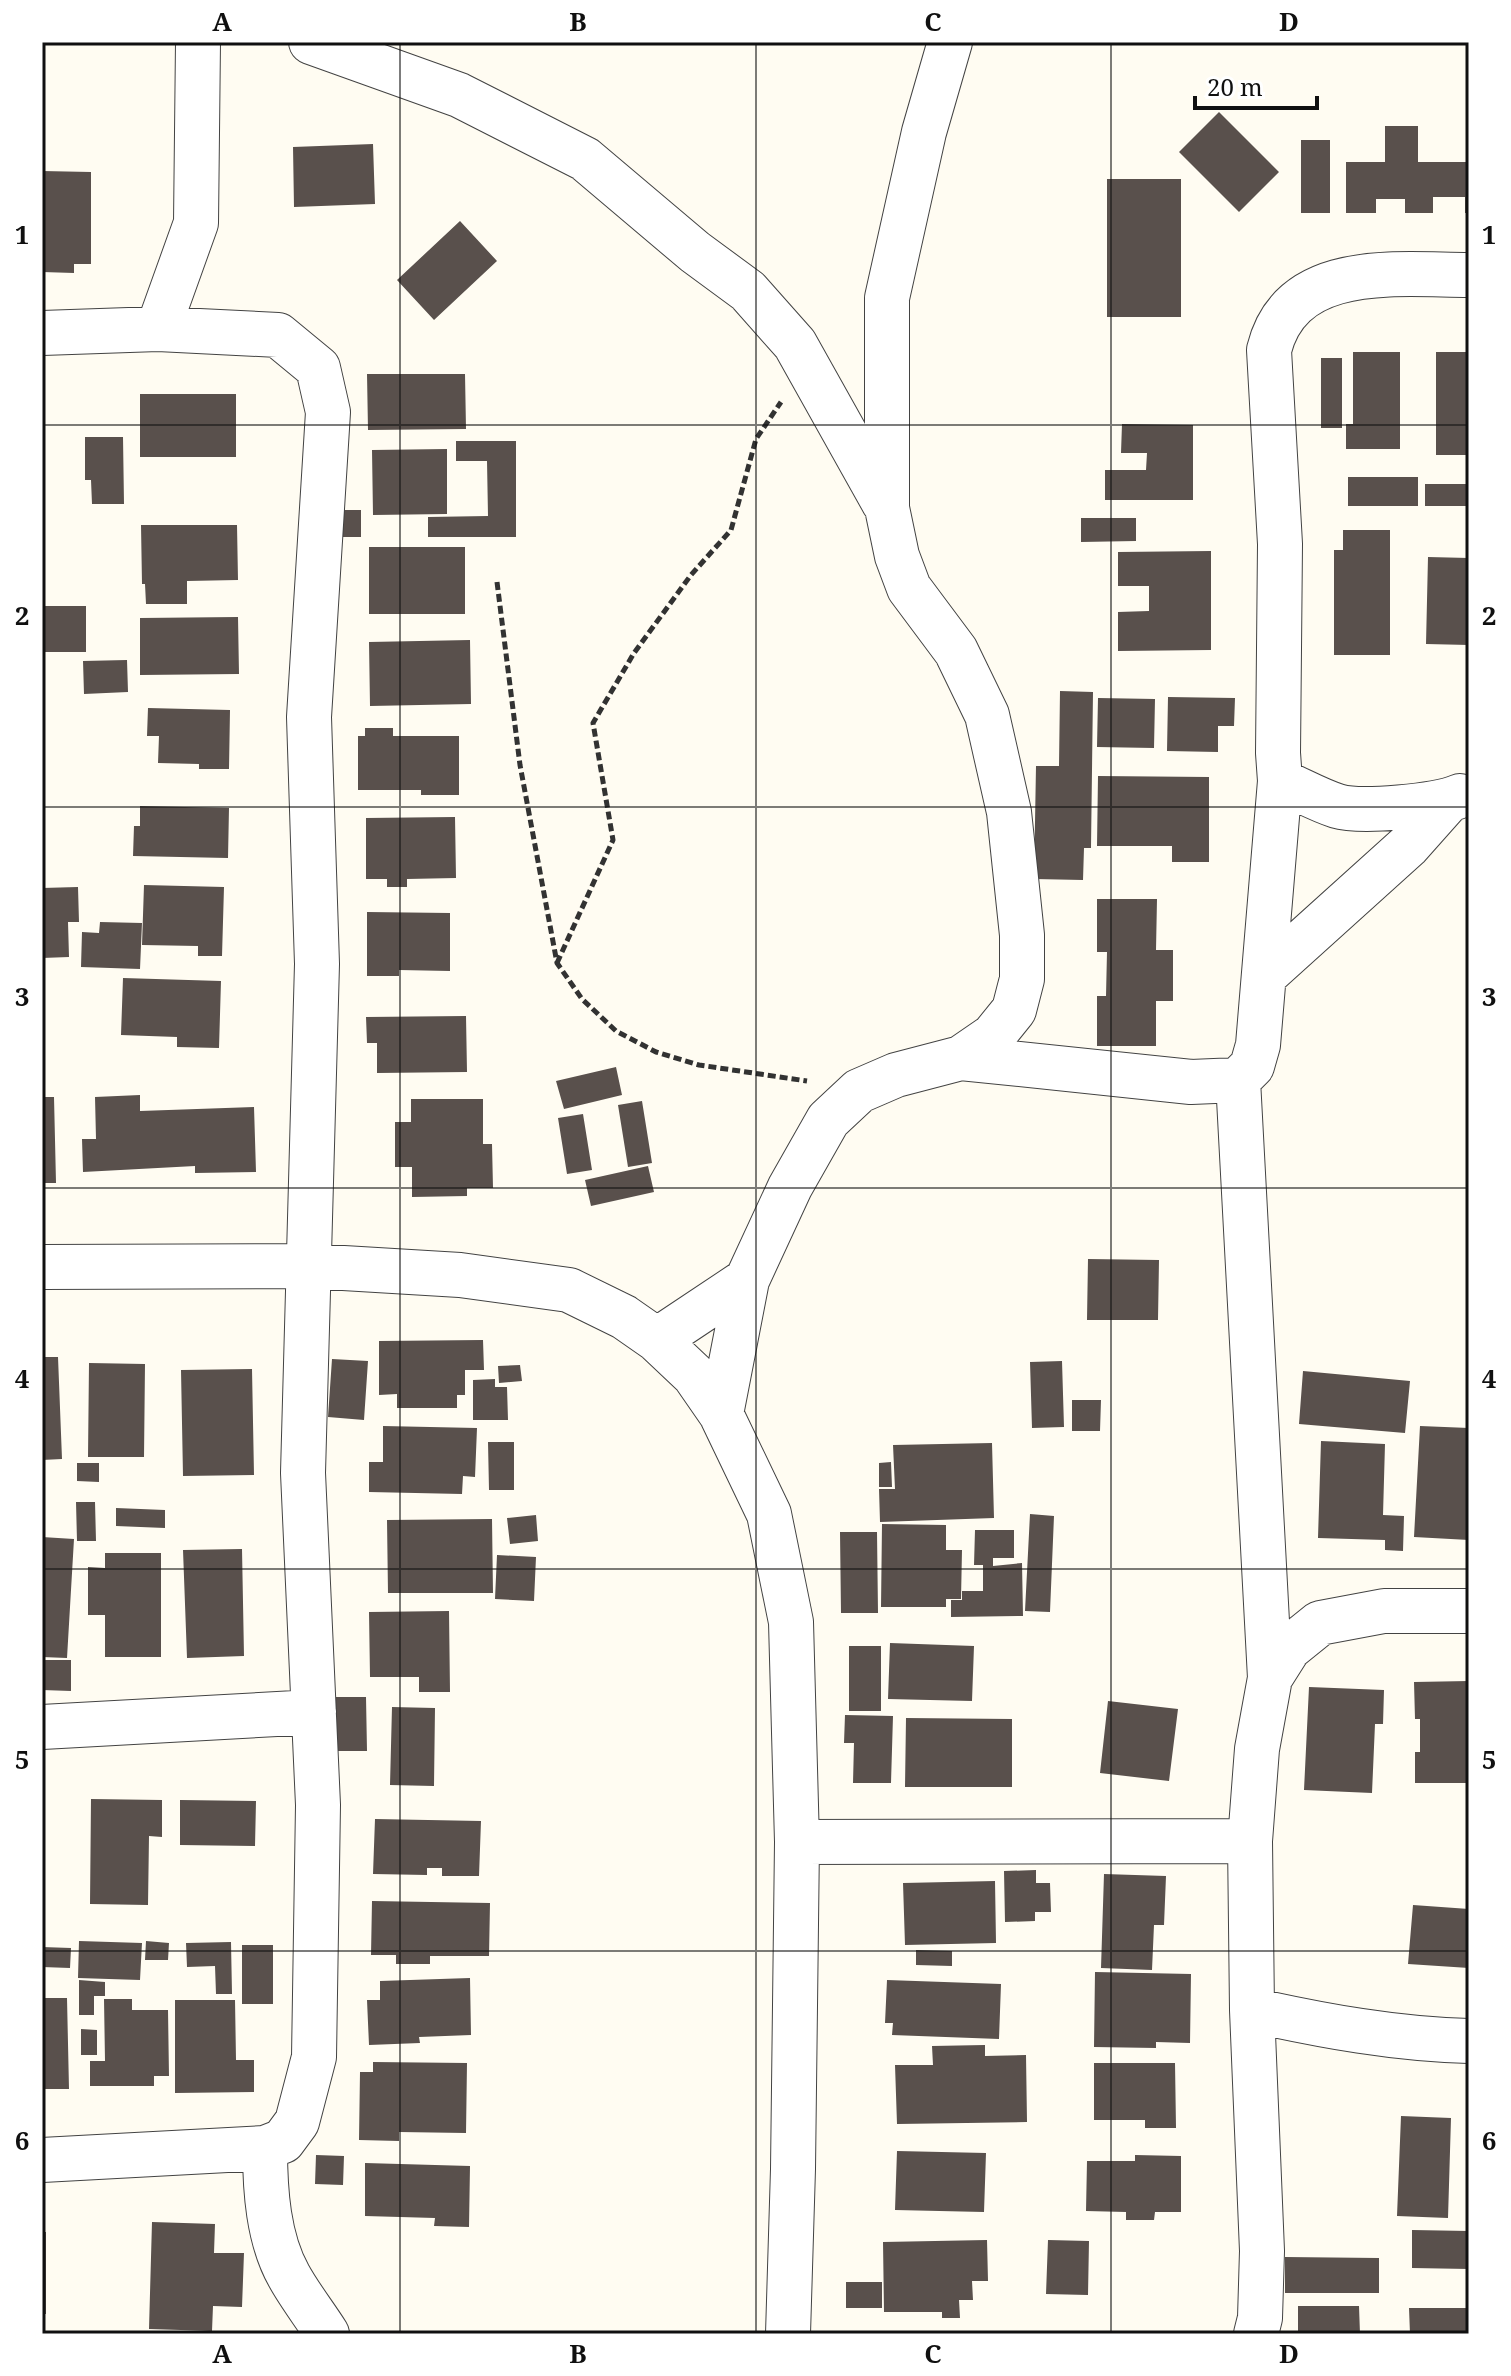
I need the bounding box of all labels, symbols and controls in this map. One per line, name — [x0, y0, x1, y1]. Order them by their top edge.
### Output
text: A — [212, 3, 232, 39]
text: B — [569, 3, 587, 39]
text: C — [924, 3, 942, 39]
text: D — [1279, 3, 1299, 39]
scale bar — [1195, 60, 1317, 110]
text: 20 m — [1207, 70, 1263, 103]
text: 1 — [15, 216, 29, 252]
text: 1 — [1482, 216, 1496, 252]
text: 2 — [15, 597, 29, 633]
text: 2 — [1482, 597, 1496, 633]
text: 3 — [15, 978, 29, 1014]
text: 3 — [1482, 978, 1496, 1014]
text: 4 — [15, 1360, 30, 1396]
text: 4 — [1482, 1360, 1497, 1396]
text: 5 — [15, 1741, 29, 1777]
text: 5 — [1482, 1741, 1496, 1777]
text: 6 — [15, 2122, 29, 2158]
text: 6 — [1482, 2122, 1496, 2158]
text: A — [212, 2335, 232, 2371]
text: B — [569, 2335, 587, 2371]
text: C — [924, 2335, 942, 2371]
text: D — [1279, 2335, 1299, 2371]

